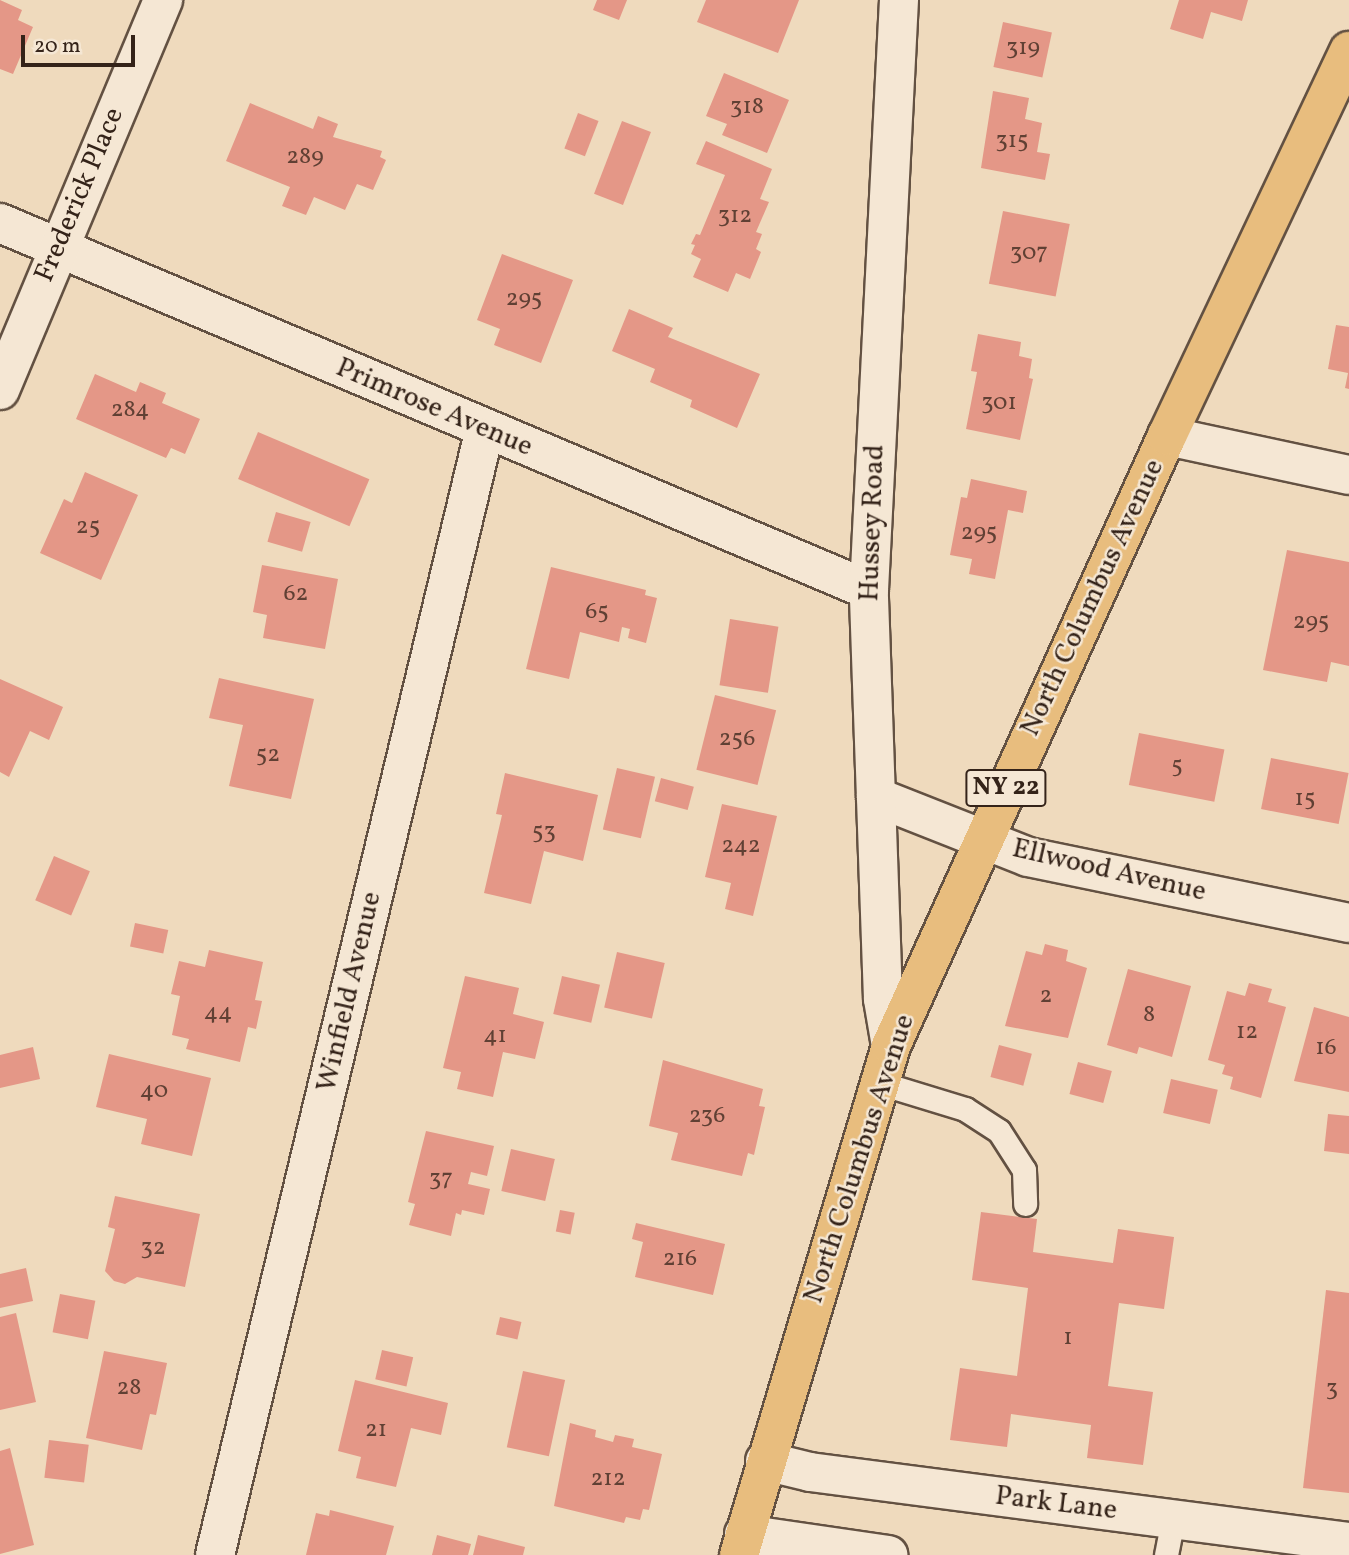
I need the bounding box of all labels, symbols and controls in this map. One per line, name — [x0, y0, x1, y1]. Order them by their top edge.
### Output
scale bar — [24, 21, 138, 65]
text: 20 m — [34, 32, 80, 61]
house number: 319 — [1006, 35, 1040, 63]
house number: 318 — [730, 94, 764, 122]
street label: Frederick Place — [28, 103, 132, 287]
house number: 315 — [995, 128, 1029, 156]
house number: 289 — [286, 144, 324, 172]
house number: 312 — [718, 203, 752, 231]
house number: 307 — [1010, 240, 1048, 268]
house number: 295 — [506, 286, 542, 314]
street label: Primrose Avenue — [331, 351, 537, 465]
house number: 301 — [981, 390, 1017, 418]
house number: 284 — [111, 397, 149, 425]
street label: Hussey Road — [853, 444, 893, 602]
street label: North Columbus Avenue — [1014, 454, 1172, 742]
house number: 25 — [76, 514, 100, 542]
house number: 295 — [961, 520, 997, 548]
house number: 62 — [283, 581, 309, 609]
house number: 65 — [585, 599, 609, 627]
house number: 295 — [1293, 609, 1329, 637]
house number: 256 — [719, 726, 755, 754]
house number: 52 — [256, 742, 280, 770]
house number: 5 — [1171, 753, 1183, 781]
road number: NY 22 — [964, 766, 1048, 810]
house number: 15 — [1295, 786, 1315, 814]
house number: 53 — [532, 819, 556, 847]
street label: Ellwood Avenue — [1009, 832, 1209, 910]
house number: 242 — [721, 833, 761, 861]
street label: Winfield Avenue — [311, 889, 389, 1095]
house number: 2 — [1040, 983, 1052, 1011]
house number: 44 — [204, 1000, 232, 1028]
house number: 8 — [1143, 1002, 1155, 1030]
street label: North Columbus Avenue — [797, 1010, 923, 1308]
house number: 12 — [1236, 1019, 1258, 1047]
house number: 41 — [483, 1023, 507, 1051]
house number: 16 — [1315, 1035, 1337, 1063]
house number: 40 — [140, 1078, 168, 1106]
house number: 236 — [689, 1103, 725, 1131]
house number: 37 — [429, 1166, 453, 1194]
house number: 32 — [140, 1235, 166, 1263]
house number: 216 — [663, 1246, 697, 1274]
house number: 1 — [1063, 1325, 1073, 1353]
house number: 28 — [116, 1375, 142, 1403]
house number: 3 — [1326, 1376, 1338, 1404]
house number: 21 — [365, 1417, 387, 1445]
house number: 212 — [590, 1466, 626, 1494]
street label: Park Lane — [993, 1480, 1119, 1528]

